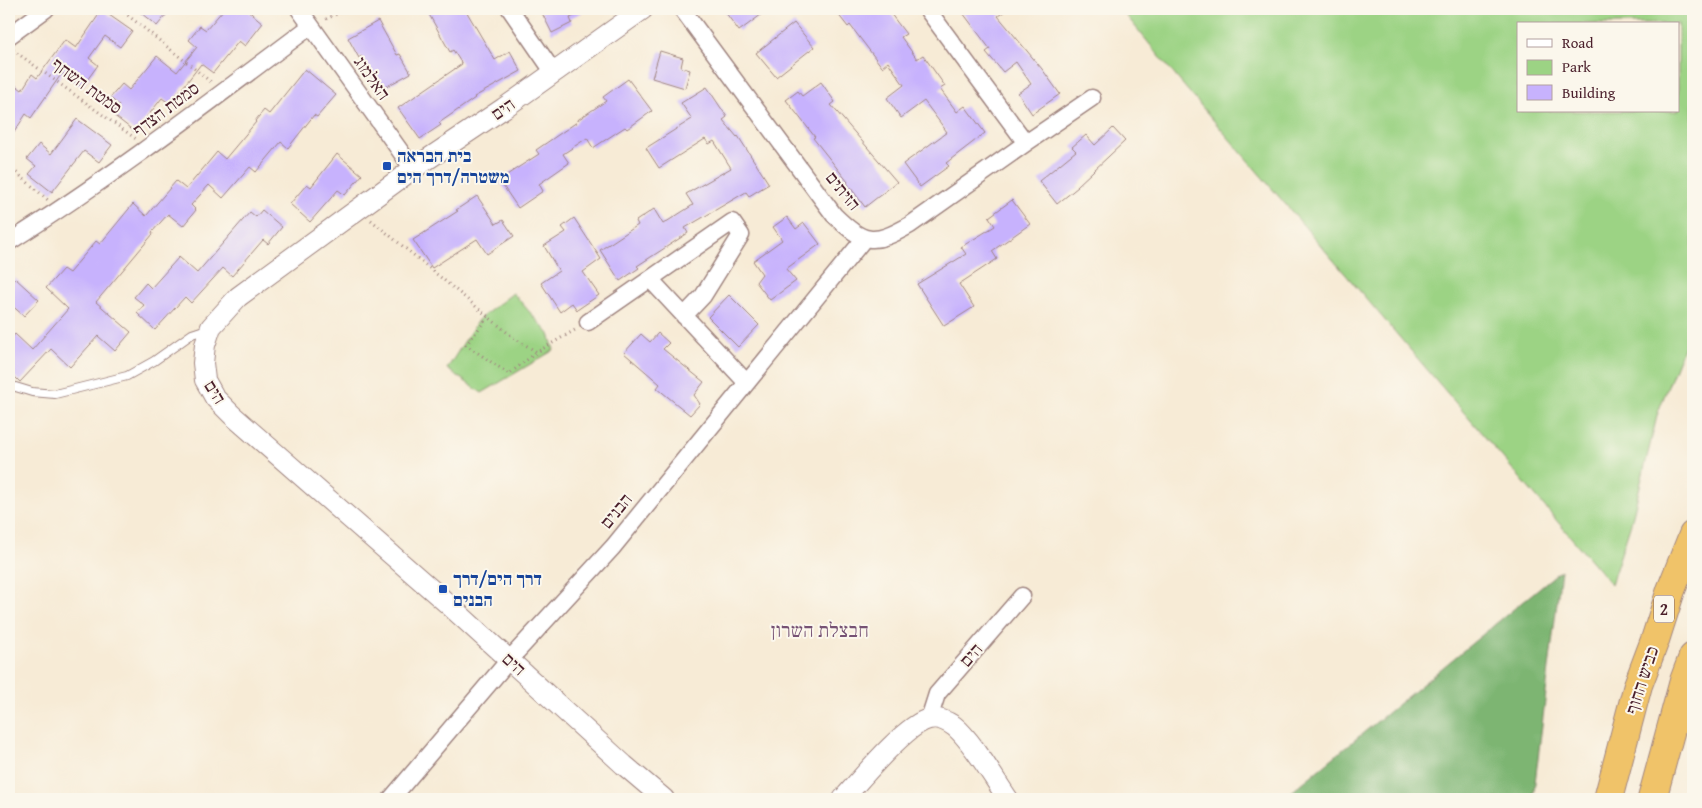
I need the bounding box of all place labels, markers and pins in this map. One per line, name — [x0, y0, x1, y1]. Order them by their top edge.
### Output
place label: בית הבראה משטרה/דרך הים — [397, 142, 509, 190]
marker: בית הבראה משטרה/דרך הים — [381, 160, 393, 172]
place label: דרך הים/דרך הבנים — [453, 565, 542, 613]
marker: דרך הים/דרך הבנים — [437, 583, 449, 595]

